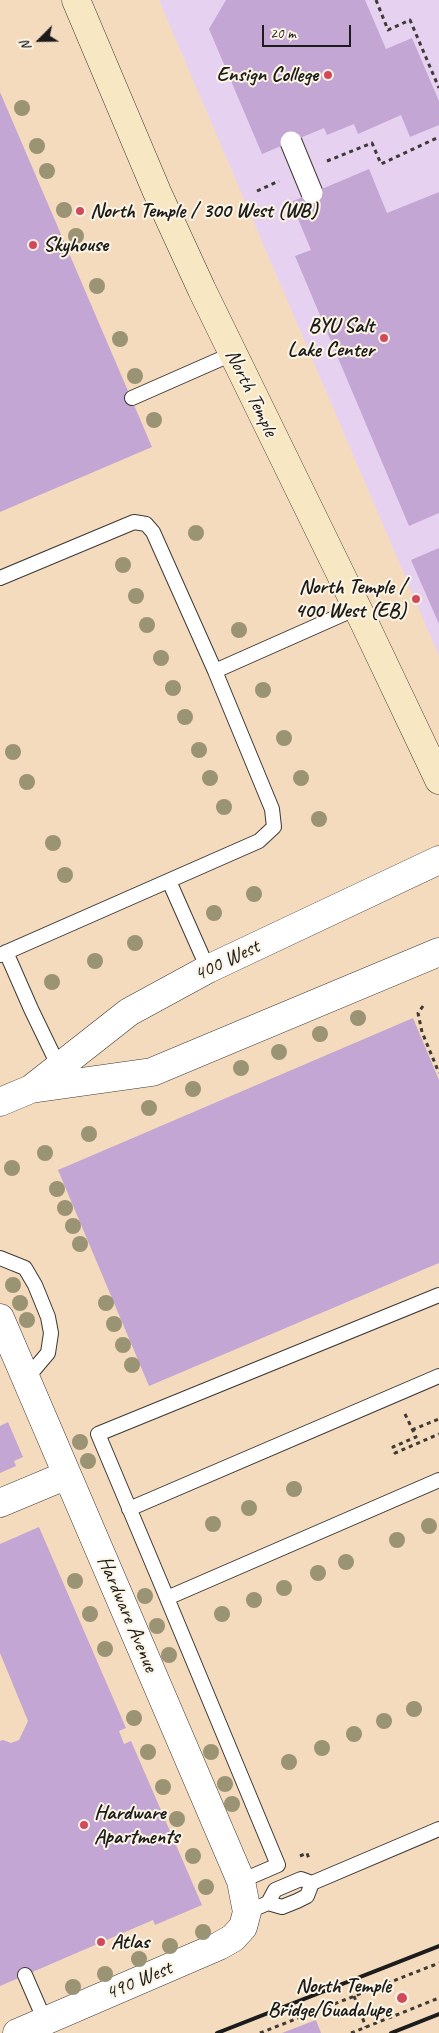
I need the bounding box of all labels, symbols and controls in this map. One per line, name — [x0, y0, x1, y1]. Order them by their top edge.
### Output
north arrow — [15, 15, 65, 65]
scale bar — [264, 15, 353, 47]
text: 20 m — [270, 24, 296, 43]
text: N — [16, 39, 35, 53]
place label: Ensign College — [217, 62, 318, 88]
marker: Ensign College — [322, 69, 334, 81]
place label: North Temple / 300 West (WB) — [90, 198, 317, 224]
marker: North Temple / 300 West (WB) — [74, 205, 86, 217]
place label: Skyhouse — [43, 232, 108, 258]
marker: Skyhouse — [27, 239, 39, 251]
place label: BYU Salt Lake Center — [288, 313, 374, 363]
marker: BYU Salt Lake Center — [378, 332, 390, 344]
street label: North Temple — [219, 345, 283, 441]
place label: North Temple / 400 West (EB) — [295, 574, 406, 624]
marker: North Temple / 400 West (EB) — [410, 593, 422, 605]
street label: 400 West — [190, 934, 264, 988]
street label: Hardware Avenue — [91, 1552, 163, 1676]
place label: Hardware Apartments — [94, 1800, 179, 1850]
marker: Hardware Apartments — [78, 1819, 90, 1831]
place label: Atlas — [111, 1929, 149, 1955]
marker: Atlas — [95, 1936, 107, 1948]
street label: 490 West — [102, 1956, 176, 2006]
place label: North Temple Bridge/Guadalupe — [268, 1973, 391, 2023]
marker: North Temple Bridge/Guadalupe — [395, 1991, 409, 2005]

